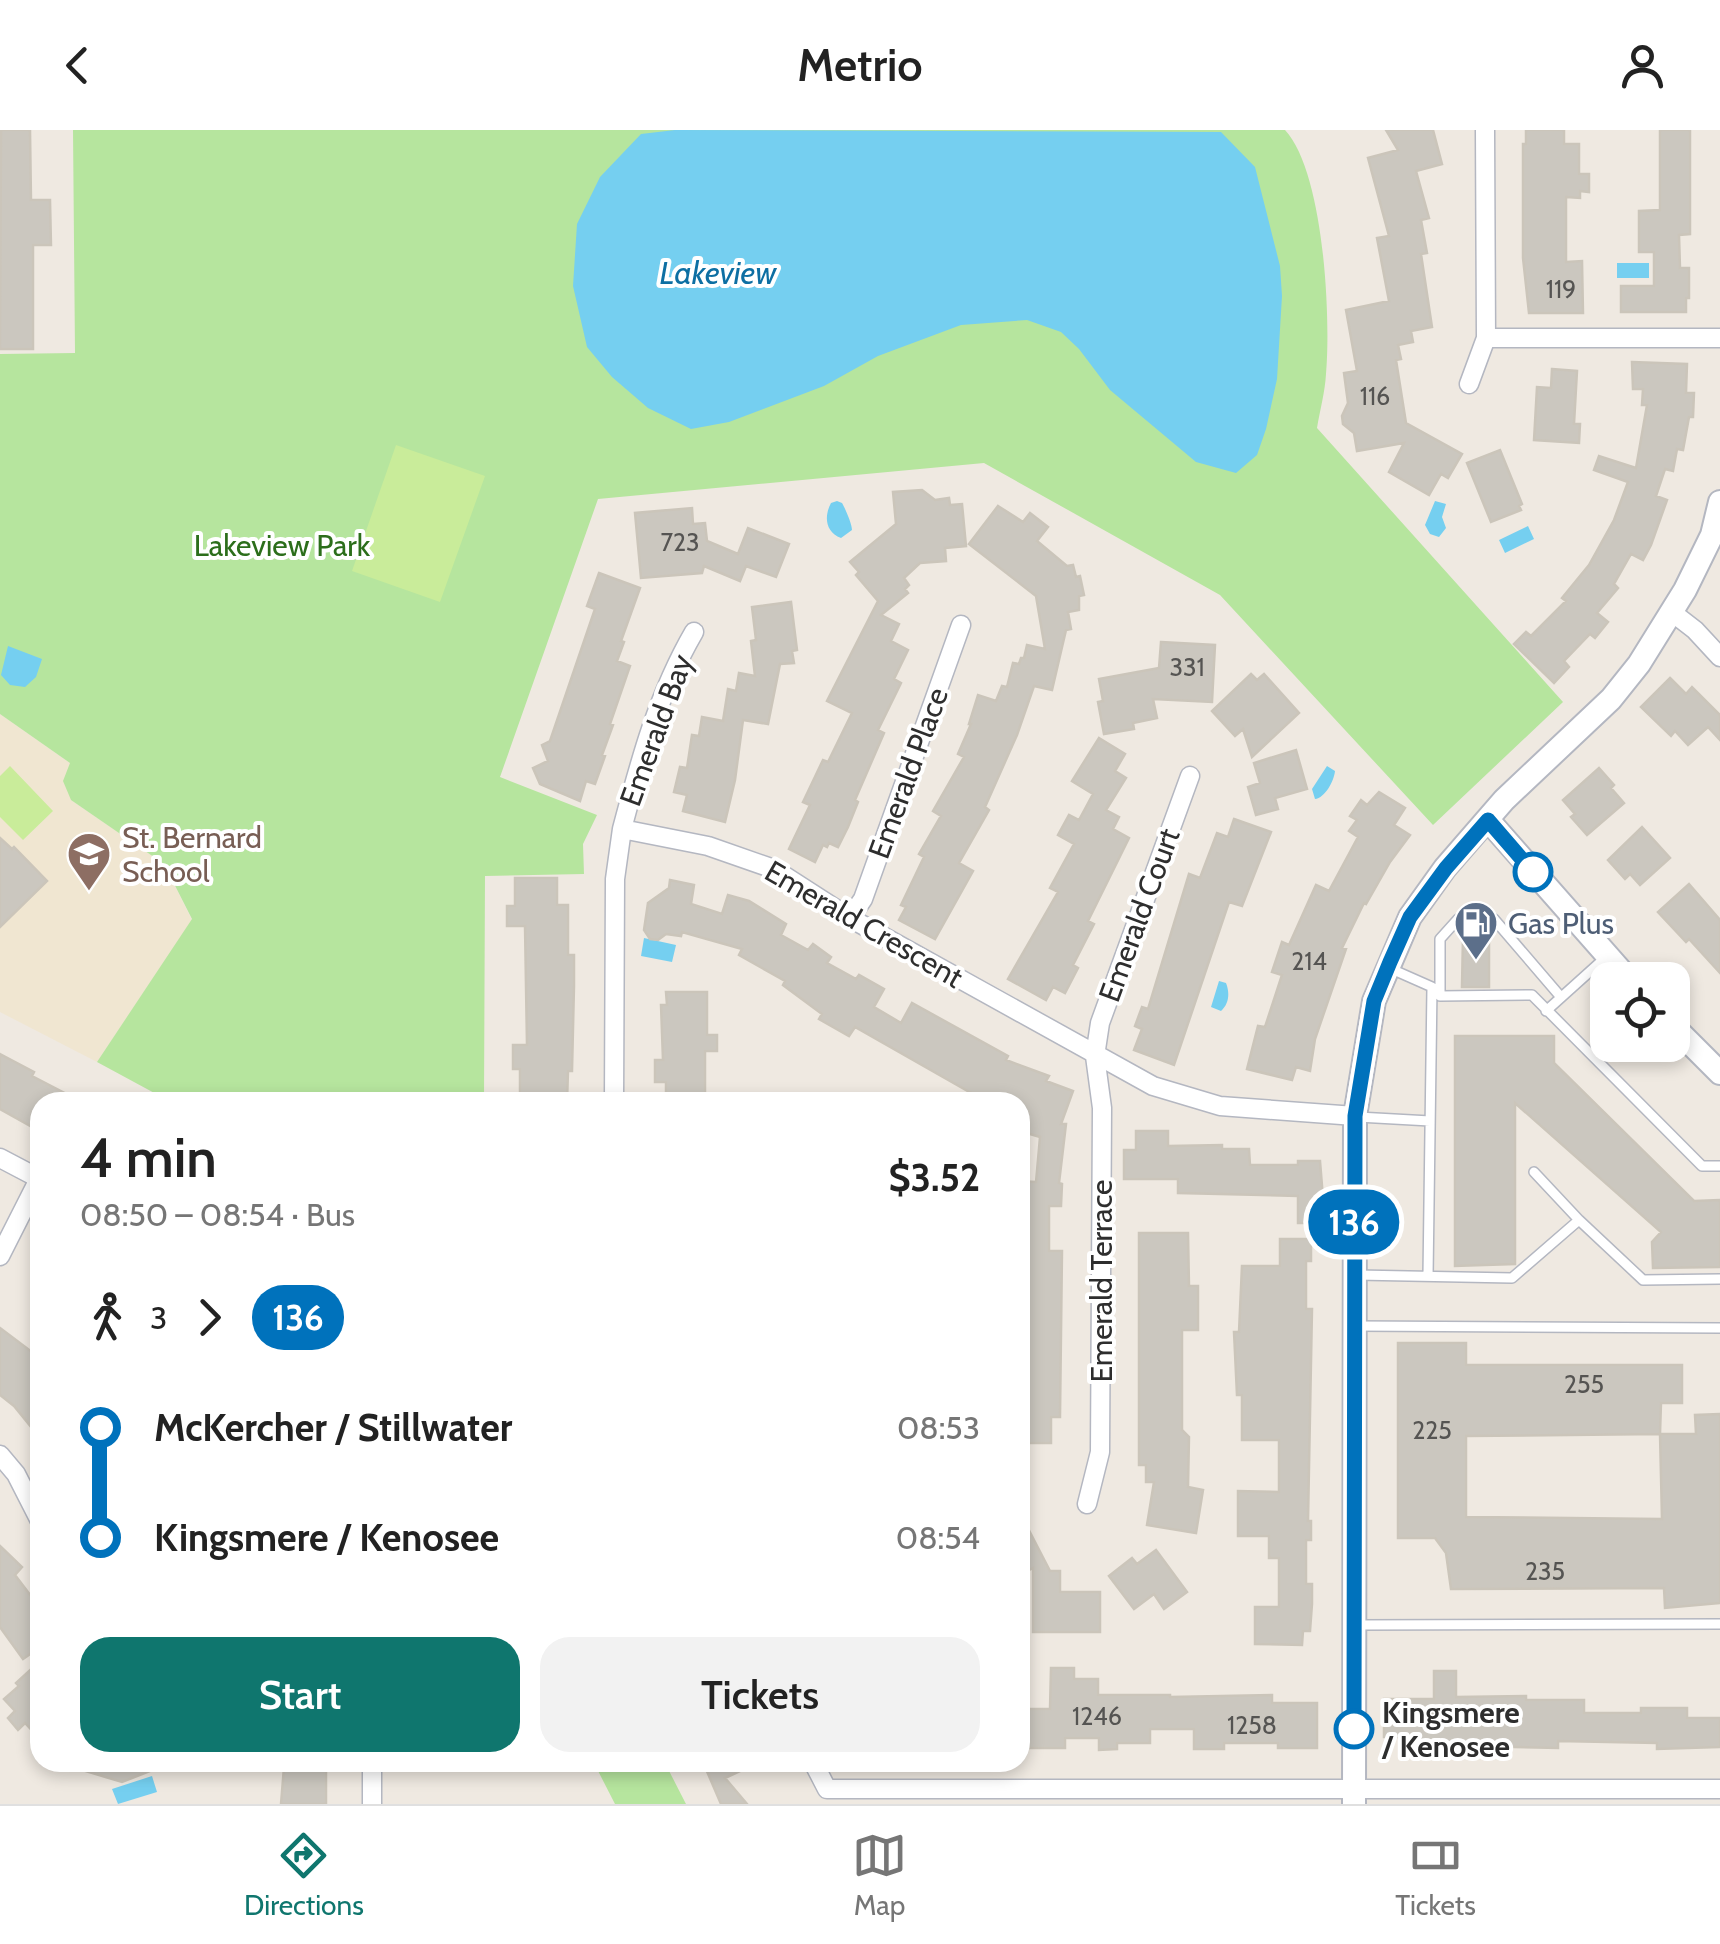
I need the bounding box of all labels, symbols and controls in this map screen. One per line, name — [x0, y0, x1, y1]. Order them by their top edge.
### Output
icon: back — [50, 38, 105, 93]
text: Metrio — [797, 38, 923, 92]
icon: person — [1615, 38, 1670, 93]
water label: Lakeview — [660, 253, 777, 292]
house number: 119 — [1546, 274, 1576, 304]
house number: 116 — [1360, 381, 1390, 411]
park label: Lakeview Park — [194, 527, 371, 564]
house number: 723 — [660, 527, 700, 557]
street label: Emerald Bay — [611, 649, 701, 811]
house number: 331 — [1169, 652, 1205, 682]
street label: Emerald Place — [860, 682, 956, 864]
place label: St. Bernard School — [122, 819, 262, 890]
street label: Emerald Court — [1091, 823, 1187, 1007]
school or university icon: St. Bernard School — [66, 831, 112, 892]
street label: Emerald Crescent — [758, 852, 970, 996]
unlabelled marker — [1514, 853, 1552, 891]
fuel station icon: Gas Plus — [1453, 900, 1499, 961]
place label: Gas Plus — [1508, 905, 1614, 942]
house number: 214 — [1291, 946, 1327, 976]
map controls — [1590, 962, 1690, 1062]
button: locate — [1590, 962, 1690, 1062]
text: 4 min — [80, 1124, 217, 1191]
text: $3.52 — [889, 1154, 980, 1201]
street label: Emerald Terrace — [1083, 1180, 1120, 1382]
line badge: 136 — [1296, 1190, 1412, 1254]
text: 08:50 – 08:54 · Bus — [80, 1195, 355, 1234]
text: 136 — [1328, 1201, 1380, 1244]
icon: walk — [80, 1290, 135, 1345]
icon: forward — [182, 1290, 237, 1345]
text: 136 — [272, 1296, 324, 1339]
text: 3 — [150, 1298, 167, 1337]
house number: 255 — [1564, 1369, 1604, 1399]
text: McKercher / Stillwater — [154, 1404, 512, 1451]
text: 08:53 — [897, 1408, 980, 1447]
house number: 225 — [1412, 1415, 1452, 1445]
text: Kingsmere / Kenosee — [154, 1514, 499, 1561]
text: 08:54 — [896, 1518, 980, 1557]
house number: 235 — [1525, 1556, 1565, 1586]
button: Start — [80, 1637, 520, 1752]
button: Tickets — [540, 1637, 980, 1752]
place label: Kingsmere / Kenosee — [1381, 1694, 1520, 1765]
house number: 1246 — [1072, 1701, 1122, 1731]
house number: 1258 — [1227, 1710, 1277, 1740]
marker: Kingsmere / Kenosee — [1335, 1710, 1373, 1748]
tab: Directions — [244, 1828, 364, 1922]
tab: Map — [852, 1828, 907, 1922]
tab: Tickets — [1395, 1828, 1476, 1922]

